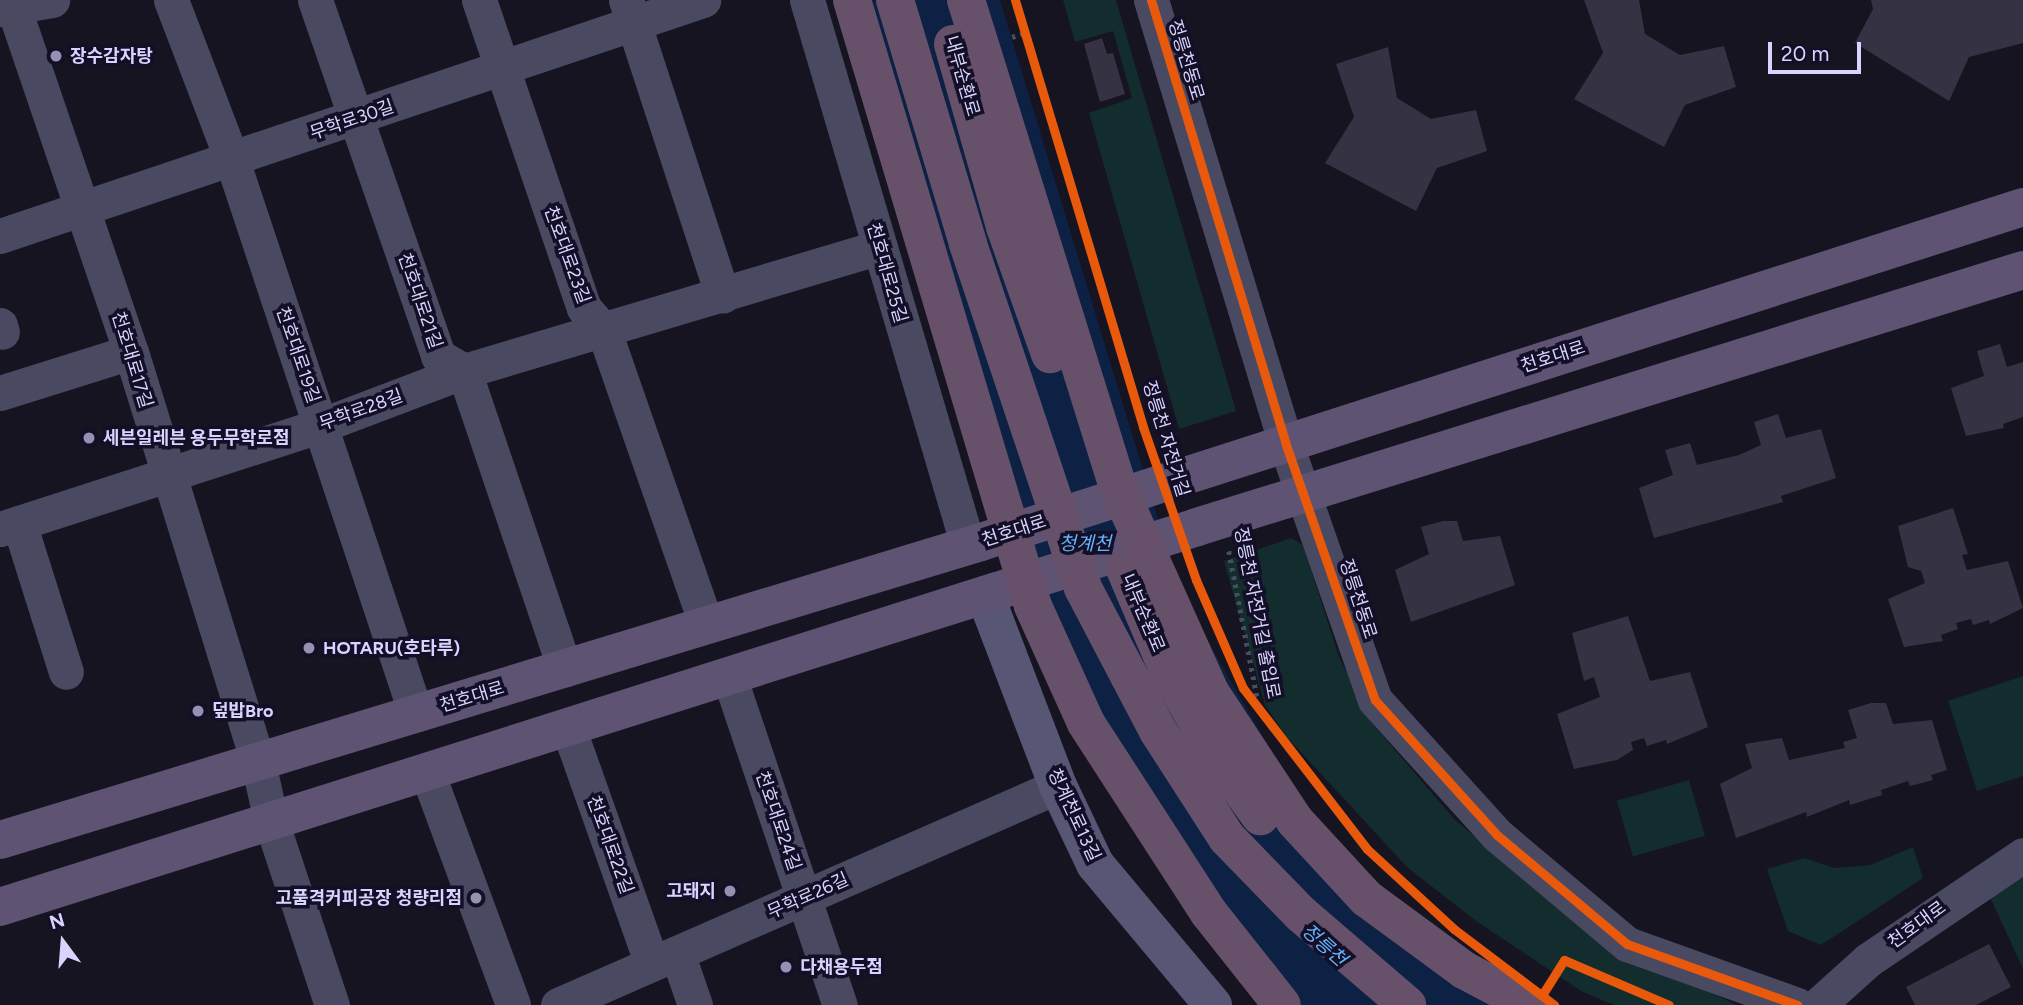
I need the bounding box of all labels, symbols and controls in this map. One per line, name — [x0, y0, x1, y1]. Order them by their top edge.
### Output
street label: 정릉천동로 — [1164, 17, 1208, 103]
scale bar — [1771, 28, 1864, 72]
street label: 내부순환로 — [940, 33, 984, 119]
text: 20 m — [1781, 41, 1829, 66]
place label: 장수감자탕 — [70, 45, 153, 67]
marker: 장수감자탕 — [48, 48, 64, 64]
street label: 무학로30길 — [307, 96, 397, 144]
street label: 천호대로23길 — [539, 203, 595, 307]
street label: 천호대로25길 — [862, 220, 912, 326]
street label: 천호대로21길 — [393, 250, 447, 352]
street label: 천호대로19길 — [271, 304, 325, 406]
street label: 천호대로17길 — [107, 309, 157, 411]
street label: 천호대로 — [1518, 336, 1588, 378]
street label: 정릉천 자전거길 — [1138, 378, 1194, 500]
street label: 무학로28길 — [316, 385, 406, 435]
place label: 세븐일레븐 용두무학로점 — [103, 427, 289, 449]
marker: 세븐일레븐 용두무학로점 — [81, 430, 97, 446]
street label: 천호대로 — [979, 510, 1049, 552]
street label: 정릉천 자전거길 출입로 — [1230, 525, 1284, 701]
water label: 청계천 — [1059, 533, 1111, 555]
street label: 정릉천동로 — [1335, 556, 1381, 642]
street label: 내부순환로 — [1117, 571, 1169, 655]
place label: HOTARU(호타루) — [323, 637, 460, 659]
marker: HOTARU(호타루) — [301, 640, 317, 656]
street label: 천호대로 — [437, 677, 507, 717]
place label: 덮밥Bro — [212, 700, 273, 722]
marker: 덮밥Bro — [190, 703, 206, 719]
street label: 청계천로13길 — [1043, 765, 1105, 865]
street label: 천호대로24길 — [751, 768, 805, 874]
street label: 천호대로22길 — [582, 793, 638, 897]
street label: 무학로26길 — [764, 869, 852, 923]
place label: 고돼지 — [666, 880, 716, 902]
marker: 고돼지 — [722, 883, 738, 899]
place label: 고품격커피공장 청량리점 — [276, 887, 462, 909]
marker: 고품격커피공장 청량리점 — [468, 890, 484, 906]
street label: 천호대로 — [1884, 897, 1950, 953]
north arrow — [28, 907, 98, 977]
text: N — [47, 908, 67, 934]
water label: 정릉천 — [1297, 919, 1351, 971]
place label: 다채용두점 — [800, 956, 883, 978]
marker: 다채용두점 — [778, 959, 794, 975]

